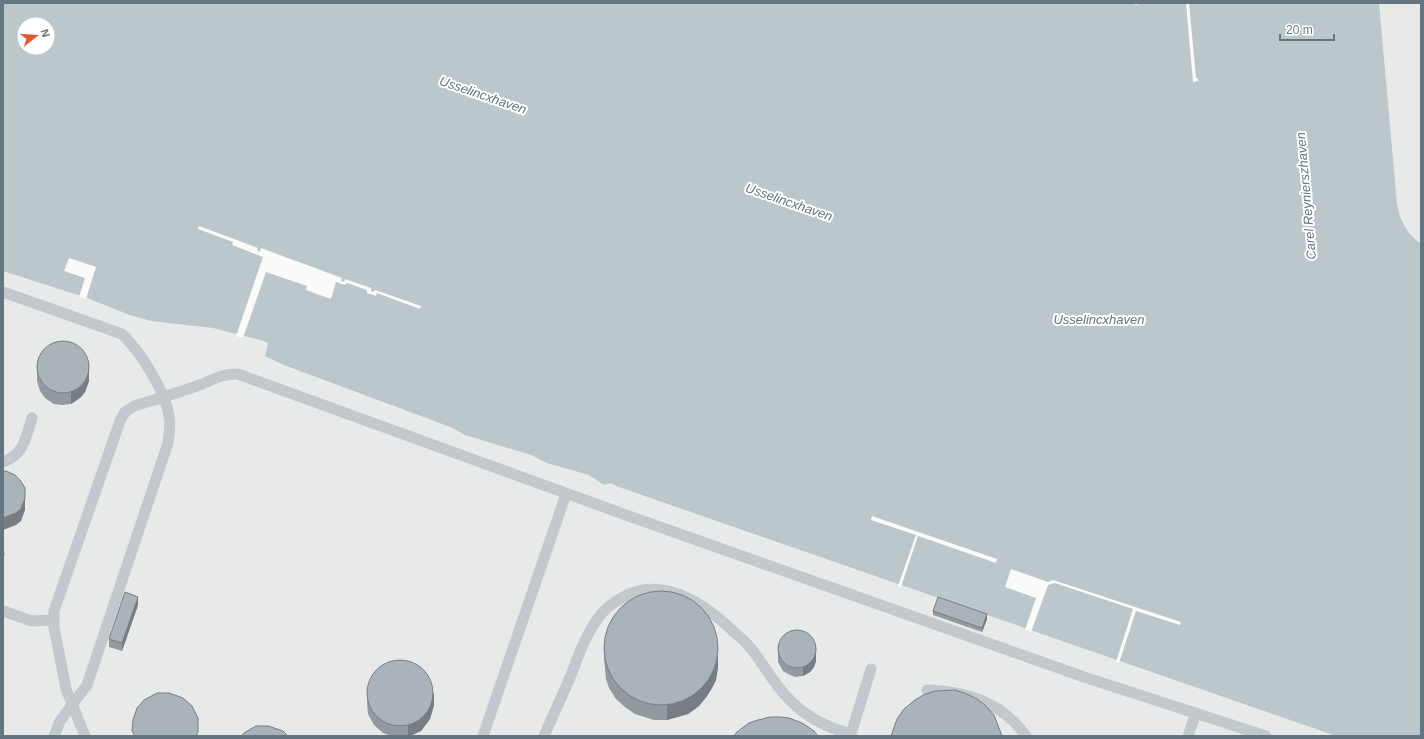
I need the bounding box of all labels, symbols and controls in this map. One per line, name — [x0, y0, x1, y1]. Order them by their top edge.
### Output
north arrow — [16, 16, 56, 56]
scale bar — [1280, 16, 1334, 42]
text: 20 m — [1286, 23, 1313, 37]
text: N — [39, 28, 52, 39]
water label: Usselincxhaven — [438, 73, 528, 117]
water label: Carel Reynierszhaven — [1293, 132, 1319, 260]
water label: Usselincxhaven — [744, 180, 834, 224]
water label: Usselincxhaven — [1053, 312, 1145, 327]

